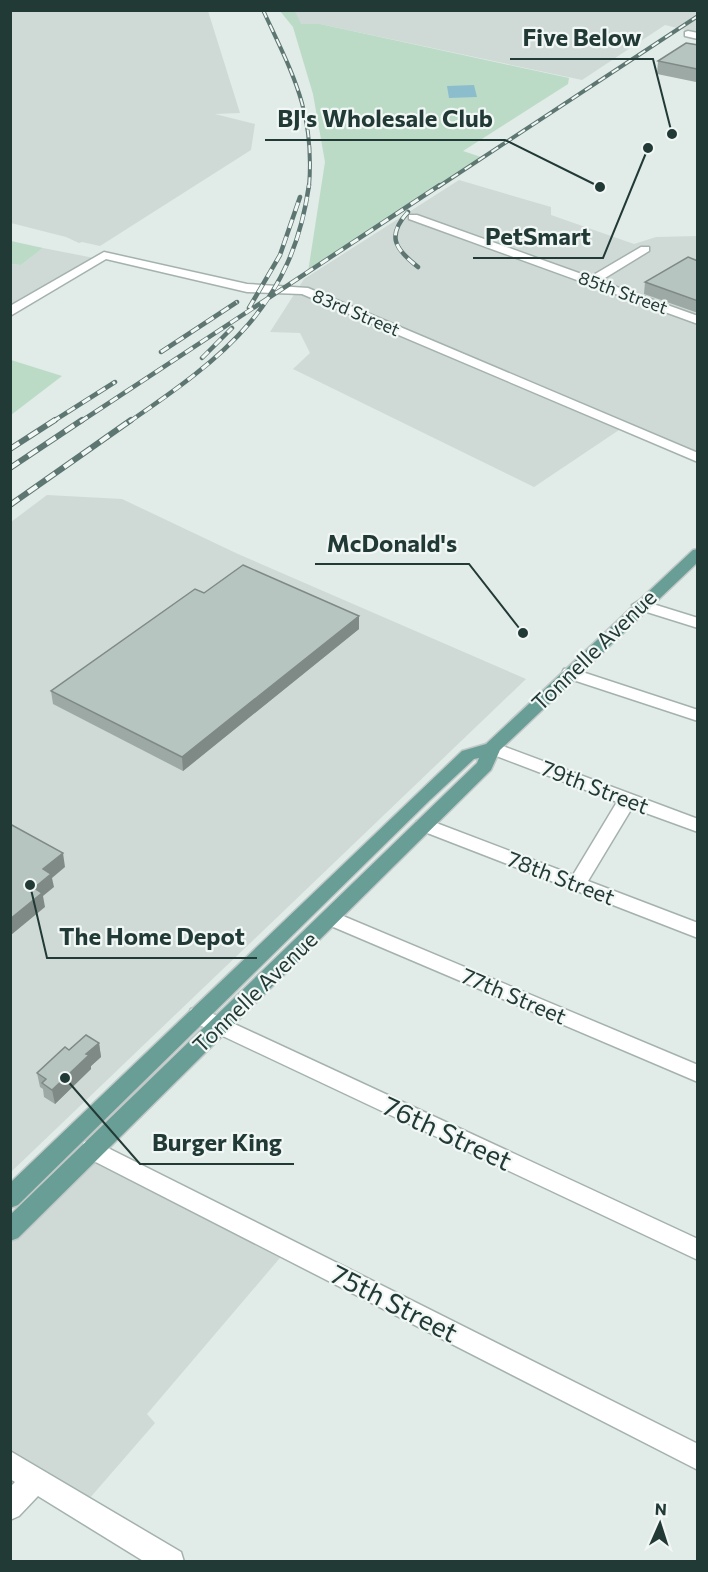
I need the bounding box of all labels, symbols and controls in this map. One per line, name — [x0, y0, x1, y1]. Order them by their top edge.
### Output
callout: Five Below — [510, 17, 653, 59]
text: Five Below — [522, 22, 642, 51]
callout: BJ's Wholesale Club — [265, 98, 505, 140]
text: BJ's Wholesale Club — [277, 103, 493, 132]
callout: PetSmart — [473, 216, 603, 258]
text: PetSmart — [485, 221, 591, 250]
street label: 85th Street — [576, 266, 671, 318]
street label: 83rd Street — [309, 284, 403, 340]
callout: McDonald's — [315, 522, 469, 564]
text: McDonald's — [327, 528, 457, 557]
street label: Tonnelle Avenue — [526, 583, 662, 716]
street label: 79th Street — [538, 754, 653, 819]
street label: 78th Street — [504, 845, 619, 910]
callout: The Home Depot — [47, 916, 257, 958]
text: The Home Depot — [59, 921, 245, 950]
street label: Tonnelle Avenue — [187, 925, 323, 1058]
street label: 77th Street — [458, 961, 571, 1030]
street label: 76th Street — [378, 1088, 517, 1177]
callout: Burger King — [140, 1122, 294, 1164]
text: Burger King — [152, 1127, 282, 1156]
street label: 75th Street — [326, 1257, 464, 1349]
north arrow — [630, 1494, 690, 1554]
text: N — [654, 1499, 667, 1518]

